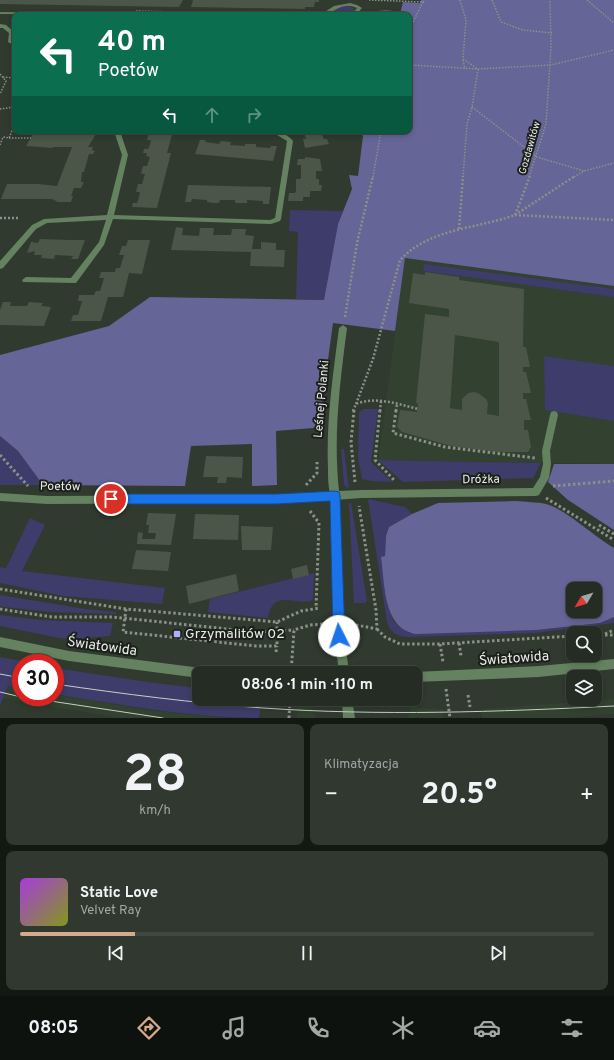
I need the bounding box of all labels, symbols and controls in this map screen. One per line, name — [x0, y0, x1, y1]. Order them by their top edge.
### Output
text: 40 m — [98, 25, 166, 61]
icon: left — [32, 28, 84, 80]
text: Poetów — [98, 60, 159, 83]
icon: left — [159, 104, 181, 126]
icon: ahead — [201, 104, 223, 126]
icon: right — [243, 104, 265, 126]
street label: Gozdawitów — [516, 120, 544, 176]
street label: Leśnej Polanki — [311, 359, 333, 439]
street label: Dróżka — [462, 472, 500, 488]
street label: Poetów — [40, 479, 81, 495]
pin — [94, 482, 128, 516]
icon: arrive — [100, 488, 122, 510]
north arrow — [566, 582, 602, 618]
map controls — [566, 582, 602, 706]
position arrow — [318, 615, 360, 657]
place label: Grzymalitów 02 — [185, 626, 285, 643]
button: search — [566, 626, 602, 662]
marker: Grzymalitów 02 — [172, 629, 182, 639]
street label: Światowida — [66, 633, 138, 660]
street label: Światowida — [478, 647, 550, 670]
speed limit sign: 30 — [12, 654, 64, 706]
button: layers — [566, 670, 602, 706]
text: 08:06 · 1 min · 110 m — [241, 676, 373, 695]
text: 28 — [123, 744, 187, 810]
text: Klimatyzacja — [324, 757, 399, 773]
text: 20.5° — [421, 777, 497, 814]
text: − — [324, 782, 338, 809]
text: + — [580, 782, 594, 809]
text: km/h — [139, 803, 171, 819]
text: Static Love — [80, 884, 158, 903]
text: Velvet Ray — [80, 903, 141, 919]
icon: previous — [105, 942, 127, 964]
icon: pause — [296, 942, 318, 964]
icon: next — [487, 942, 509, 964]
icon: directions — [135, 1014, 163, 1042]
icon: music — [220, 1014, 248, 1042]
icon: phone — [304, 1014, 332, 1042]
icon: climate — [389, 1014, 417, 1042]
icon: car — [473, 1014, 501, 1042]
icon: filters — [558, 1014, 586, 1042]
text: 08:05 — [28, 1017, 79, 1040]

